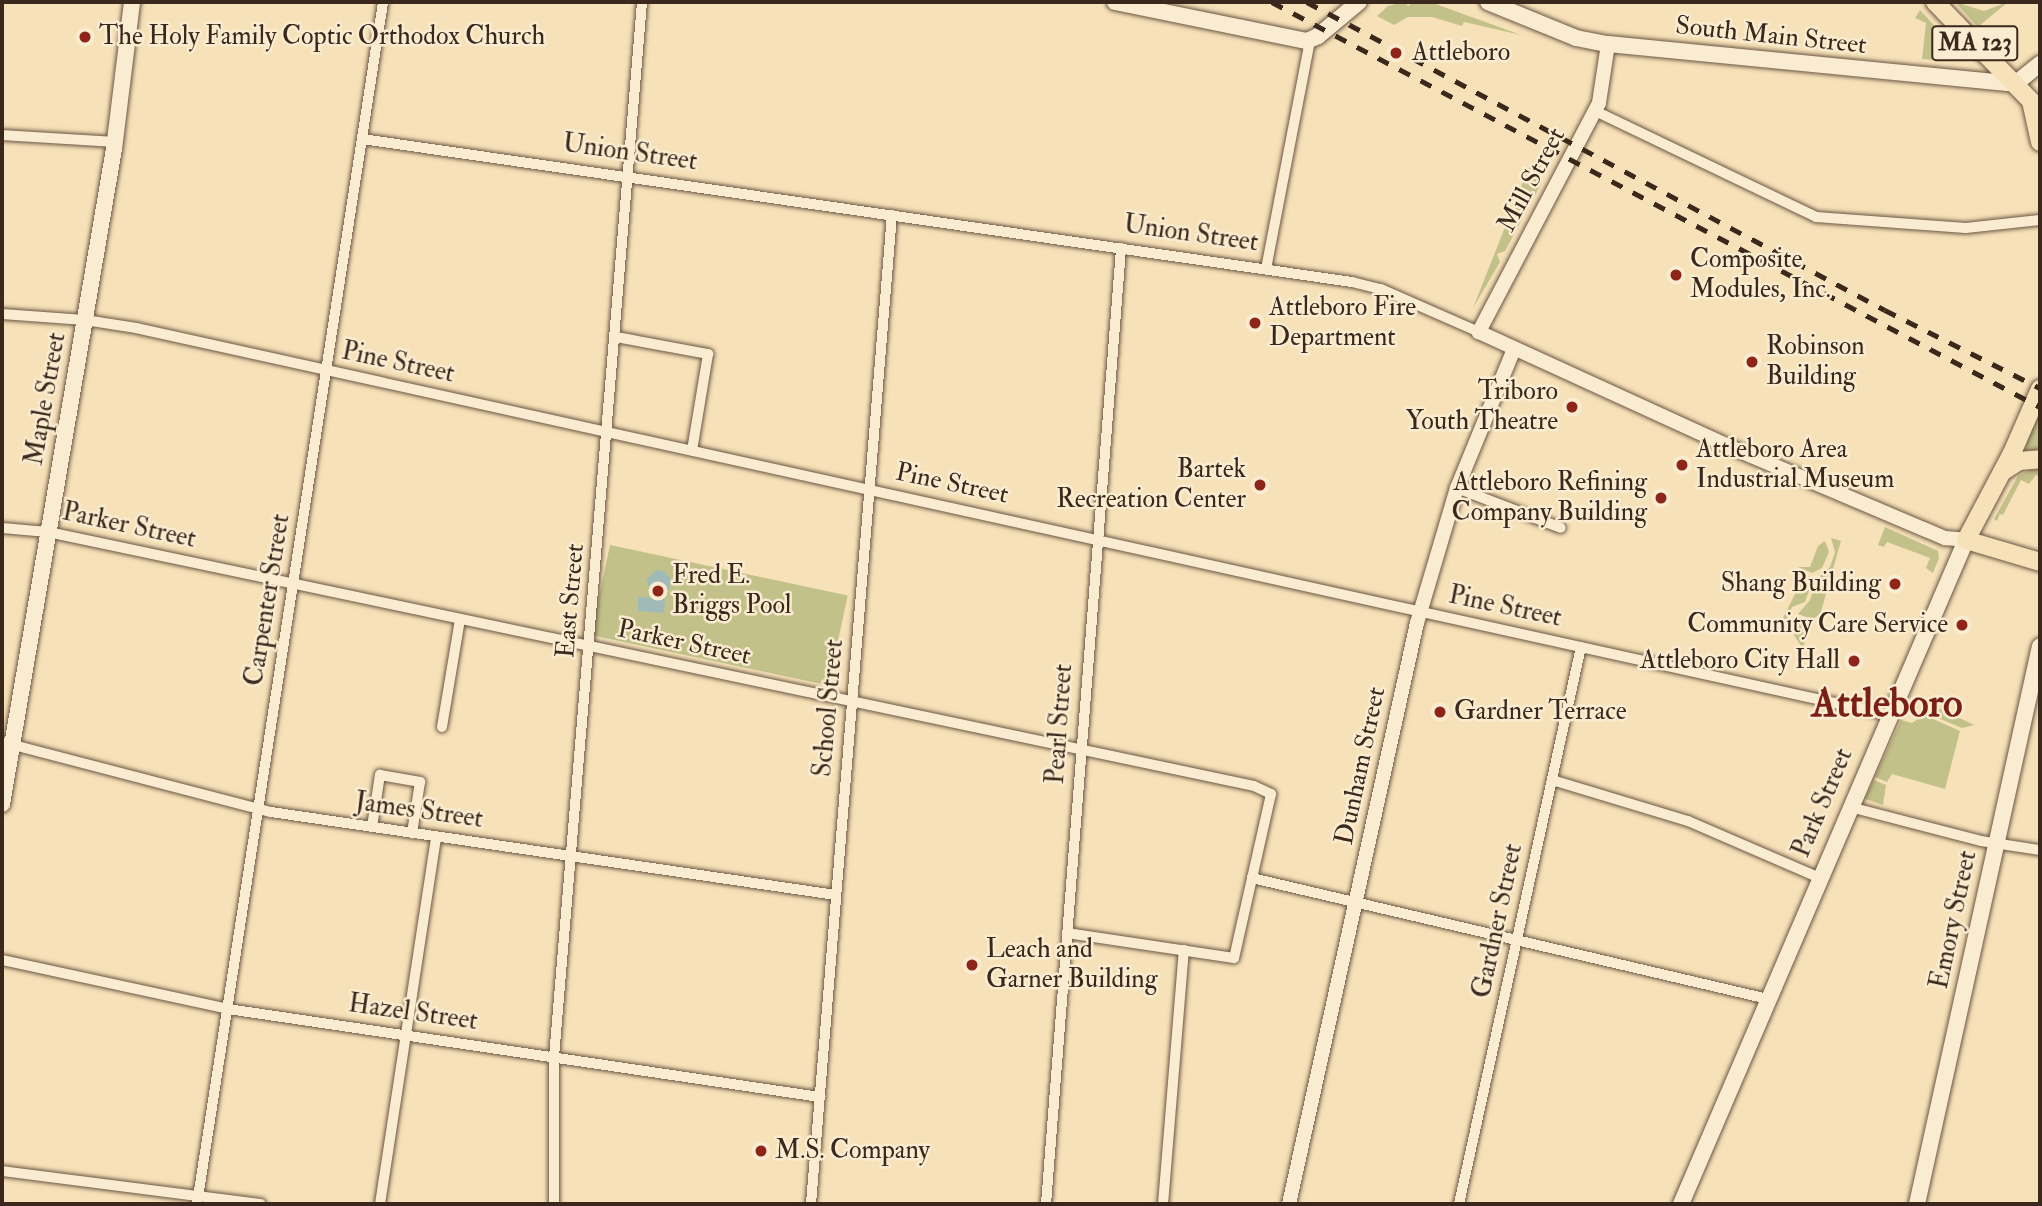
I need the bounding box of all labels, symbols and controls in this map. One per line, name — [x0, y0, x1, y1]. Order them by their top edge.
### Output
street label: South Main Street — [1674, 10, 1868, 62]
place label: The Holy Family Coptic Orthodox Church — [99, 21, 545, 53]
road number: MA 123 — [1931, 23, 2019, 64]
marker: The Holy Family Coptic Orthodox Church — [77, 29, 93, 45]
place label: Attleboro — [1412, 37, 1510, 69]
marker: Attleboro — [1386, 43, 1406, 63]
street label: Mill Street — [1492, 123, 1572, 237]
street label: Union Street — [561, 128, 699, 178]
street label: Union Street — [1122, 209, 1260, 259]
place label: Composite Modules, Inc. — [1690, 244, 1831, 306]
marker: Composite Modules, Inc. — [1668, 267, 1684, 283]
place label: Attleboro Fire Department — [1269, 292, 1416, 354]
marker: Attleboro Fire Department — [1247, 315, 1263, 331]
street label: Maple Street — [19, 330, 73, 468]
place label: Robinson Building — [1766, 331, 1865, 392]
street label: Pine Street — [339, 336, 457, 390]
marker: Robinson Building — [1744, 354, 1760, 370]
place label: Triboro Youth Theatre — [1406, 376, 1558, 438]
marker: Triboro Youth Theatre — [1564, 399, 1580, 415]
place label: Attleboro Area Industrial Museum — [1696, 434, 1894, 496]
place label: Bartek Recreation Center — [1056, 454, 1246, 516]
street label: Pine Street — [893, 457, 1011, 511]
marker: Attleboro Area Industrial Museum — [1674, 457, 1690, 473]
place label: Attleboro Refining Company Building — [1452, 467, 1647, 528]
marker: Bartek Recreation Center — [1252, 477, 1268, 493]
marker: Attleboro Refining Company Building — [1653, 490, 1669, 506]
street label: Parker Street — [59, 497, 199, 555]
street label: Carpenter Street — [239, 512, 297, 688]
street label: East Street — [550, 542, 592, 660]
place label: Fred E. Briggs Pool — [672, 560, 792, 622]
place label: Shang Building — [1721, 568, 1881, 600]
marker: Shang Building — [1887, 576, 1903, 592]
street label: Pine Street — [1446, 580, 1564, 634]
marker: Fred E. Briggs Pool — [650, 583, 666, 599]
place label: Community Care Service — [1687, 609, 1948, 641]
street label: Parker Street — [614, 614, 754, 672]
marker: Community Care Service — [1954, 617, 1970, 633]
street label: School Street — [807, 638, 851, 778]
place label: Attleboro City Hall — [1640, 645, 1840, 677]
marker: Attleboro City Hall — [1846, 653, 1862, 669]
street label: Pearl Street — [1040, 663, 1080, 785]
district label: Attleboro — [1811, 680, 1963, 728]
street label: Dunham Street — [1329, 684, 1393, 848]
place label: Gardner Terrace — [1454, 696, 1627, 728]
marker: Gardner Terrace — [1432, 704, 1448, 720]
street label: Park Street — [1786, 744, 1860, 862]
street label: James Street — [353, 787, 485, 835]
street label: Gardner Street — [1466, 841, 1530, 1001]
street label: Emory Street — [1924, 848, 1984, 992]
place label: Leach and Garner Building — [986, 934, 1158, 996]
marker: Leach and Garner Building — [964, 957, 980, 973]
street label: Hazel Street — [346, 988, 480, 1038]
place label: M.S. Company — [775, 1135, 930, 1167]
marker: M.S. Company — [753, 1143, 769, 1159]

